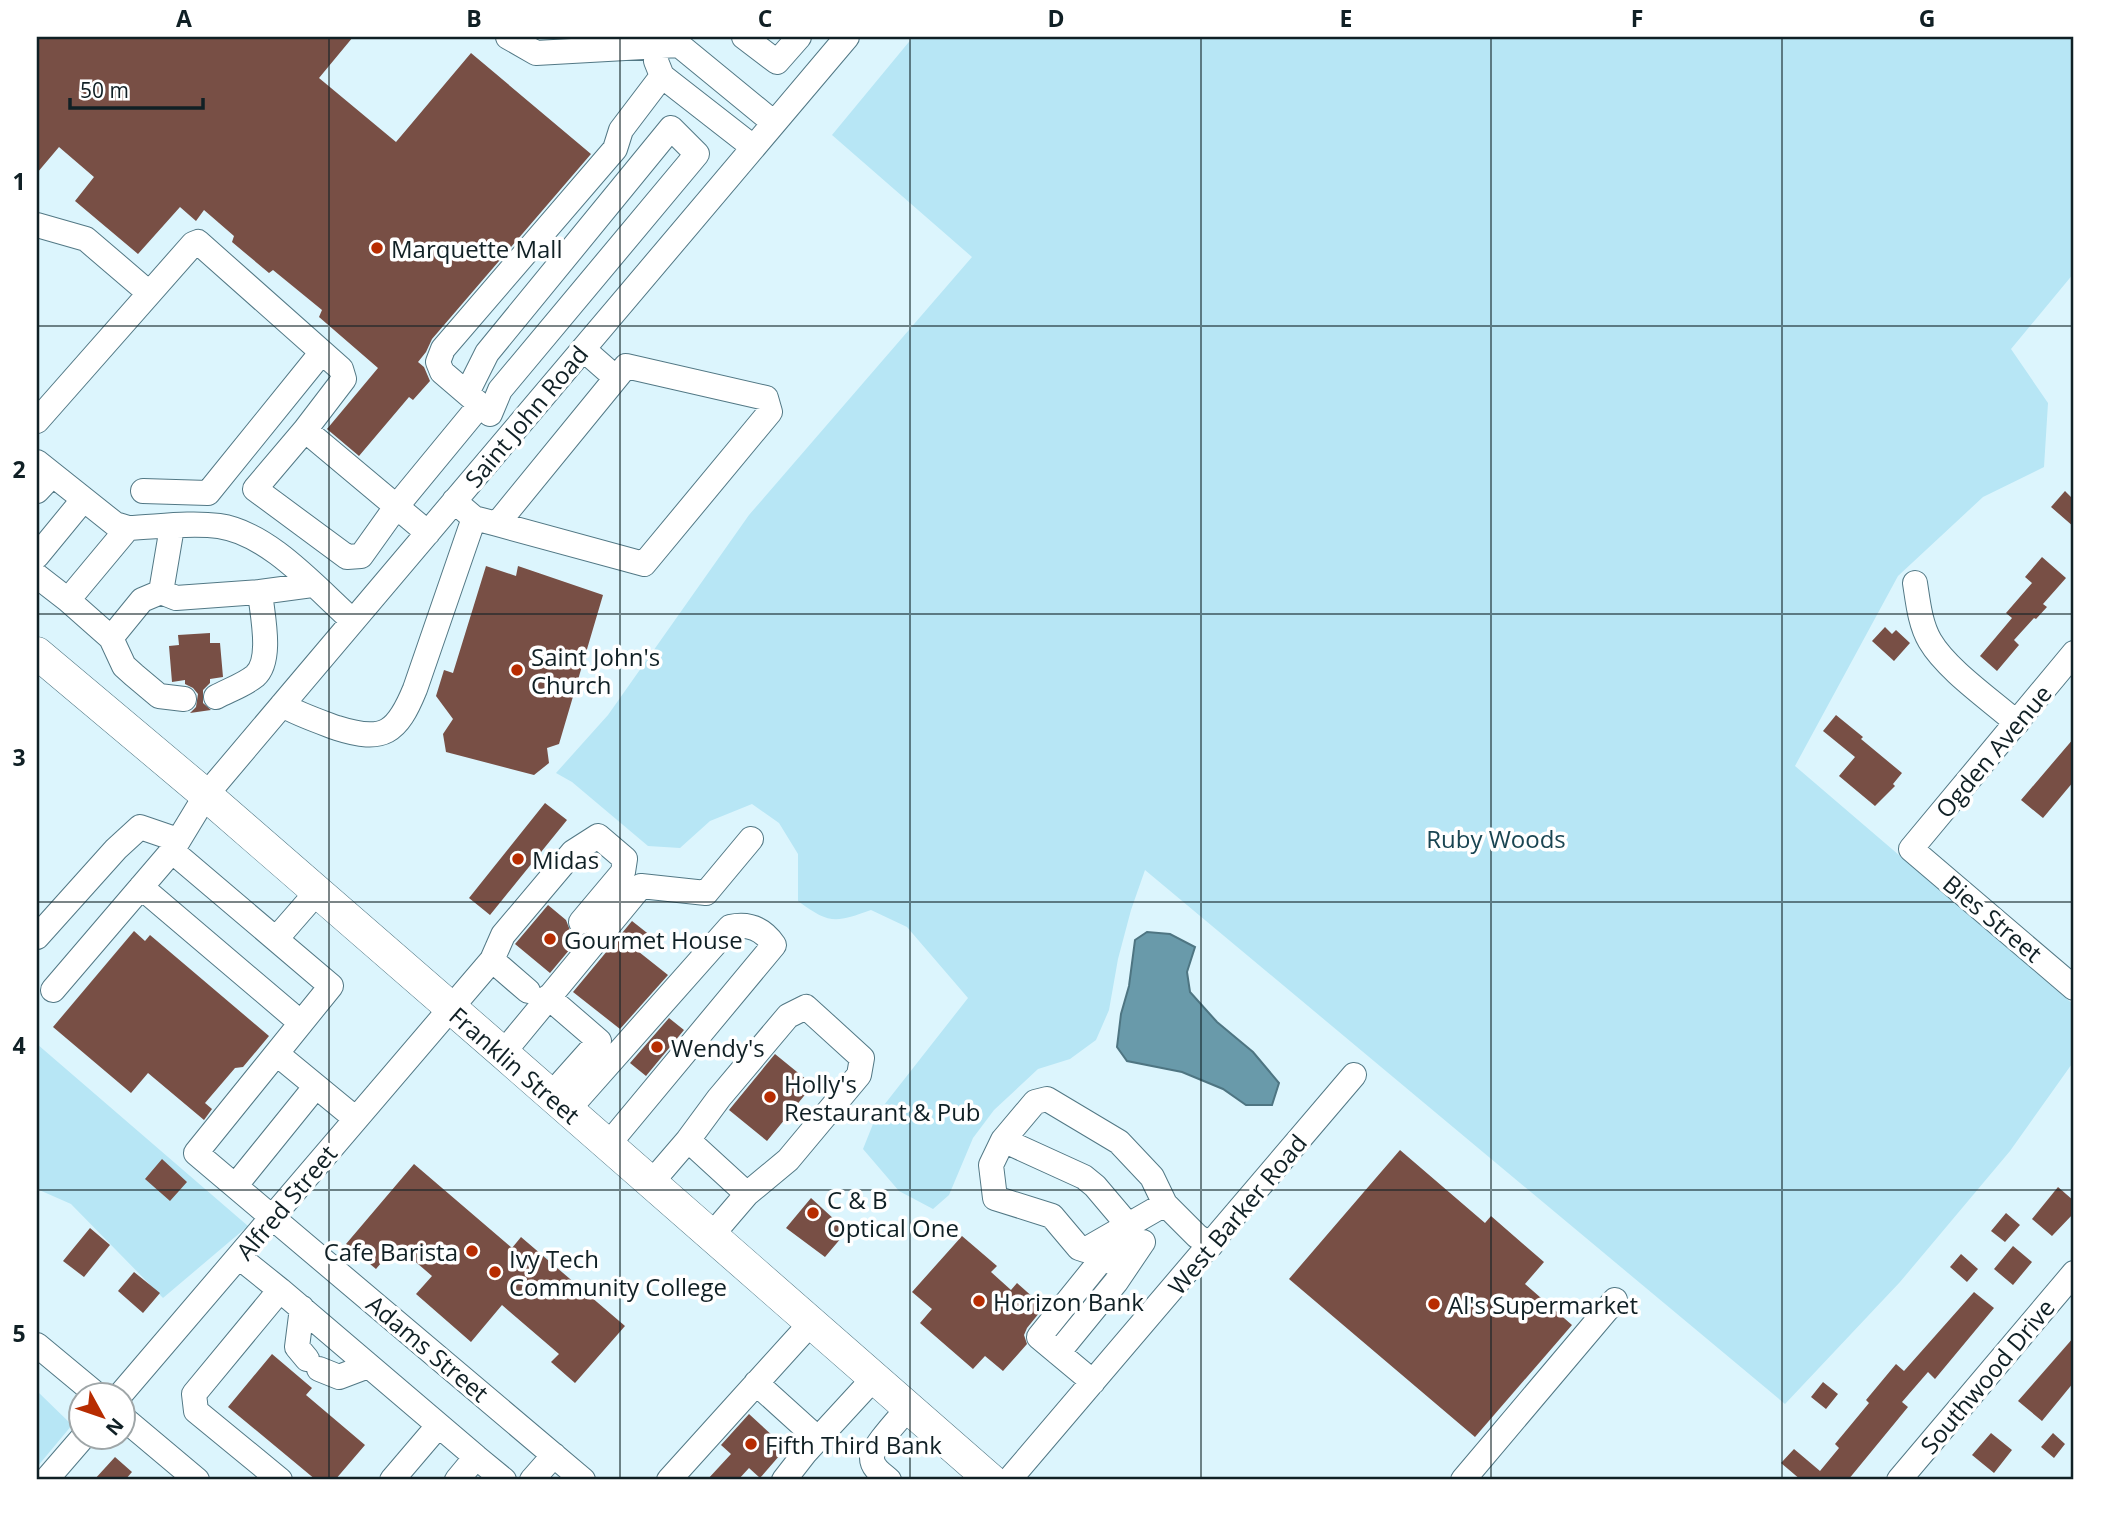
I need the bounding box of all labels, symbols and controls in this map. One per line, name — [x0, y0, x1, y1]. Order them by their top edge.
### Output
text: A — [176, 2, 192, 34]
text: B — [466, 2, 482, 34]
text: C — [758, 2, 772, 34]
text: D — [1047, 2, 1065, 34]
text: E — [1340, 2, 1352, 34]
text: F — [1631, 2, 1643, 34]
text: G — [1919, 2, 1935, 34]
scale bar — [70, 66, 203, 110]
text: 50 m — [80, 76, 129, 104]
text: 1 — [12, 165, 26, 197]
place label: Marquette Mall — [391, 232, 562, 265]
marker: Marquette Mall — [369, 240, 385, 256]
street label: Saint John Road — [457, 338, 595, 494]
text: 2 — [12, 453, 26, 485]
place label: Saint John's Church — [531, 640, 660, 701]
marker: Saint John's Church — [509, 662, 525, 678]
street label: Ogden Avenue — [1928, 677, 2058, 825]
text: 3 — [12, 741, 26, 773]
park label: Ruby Woods — [1426, 822, 1566, 855]
place label: Midas — [532, 843, 599, 876]
marker: Midas — [510, 851, 526, 867]
street label: Bies Street — [1937, 867, 2049, 969]
place label: Gourmet House — [564, 923, 743, 956]
marker: Gourmet House — [542, 931, 558, 947]
street label: Franklin Street — [443, 999, 587, 1131]
text: 4 — [12, 1029, 26, 1061]
place label: Wendy's — [671, 1031, 765, 1064]
marker: Wendy's — [649, 1039, 665, 1055]
place label: Holly's Restaurant & Pub — [784, 1067, 981, 1128]
marker: Holly's Restaurant & Pub — [762, 1089, 778, 1105]
street label: West Barker Road — [1160, 1127, 1314, 1301]
street label: Alfred Street — [228, 1138, 344, 1266]
place label: C & B Optical One — [827, 1183, 959, 1244]
marker: C & B Optical One — [805, 1205, 821, 1221]
place label: Cafe Barista — [324, 1235, 458, 1268]
place label: Ivy Tech Community College — [509, 1242, 727, 1303]
marker: Cafe Barista — [464, 1243, 480, 1259]
marker: Ivy Tech Community College — [487, 1264, 503, 1280]
place label: Horizon Bank — [993, 1285, 1144, 1318]
street label: Adams Street — [360, 1287, 496, 1409]
place label: Al's Supermarket — [1448, 1288, 1638, 1321]
street label: Southwood Drive — [1912, 1292, 2062, 1460]
marker: Horizon Bank — [971, 1293, 987, 1309]
marker: Al's Supermarket — [1426, 1296, 1442, 1312]
text: 5 — [12, 1317, 26, 1349]
north arrow — [66, 1380, 136, 1450]
text: N — [100, 1413, 130, 1441]
place label: Fifth Third Bank — [765, 1428, 942, 1461]
marker: Fifth Third Bank — [743, 1436, 759, 1452]

